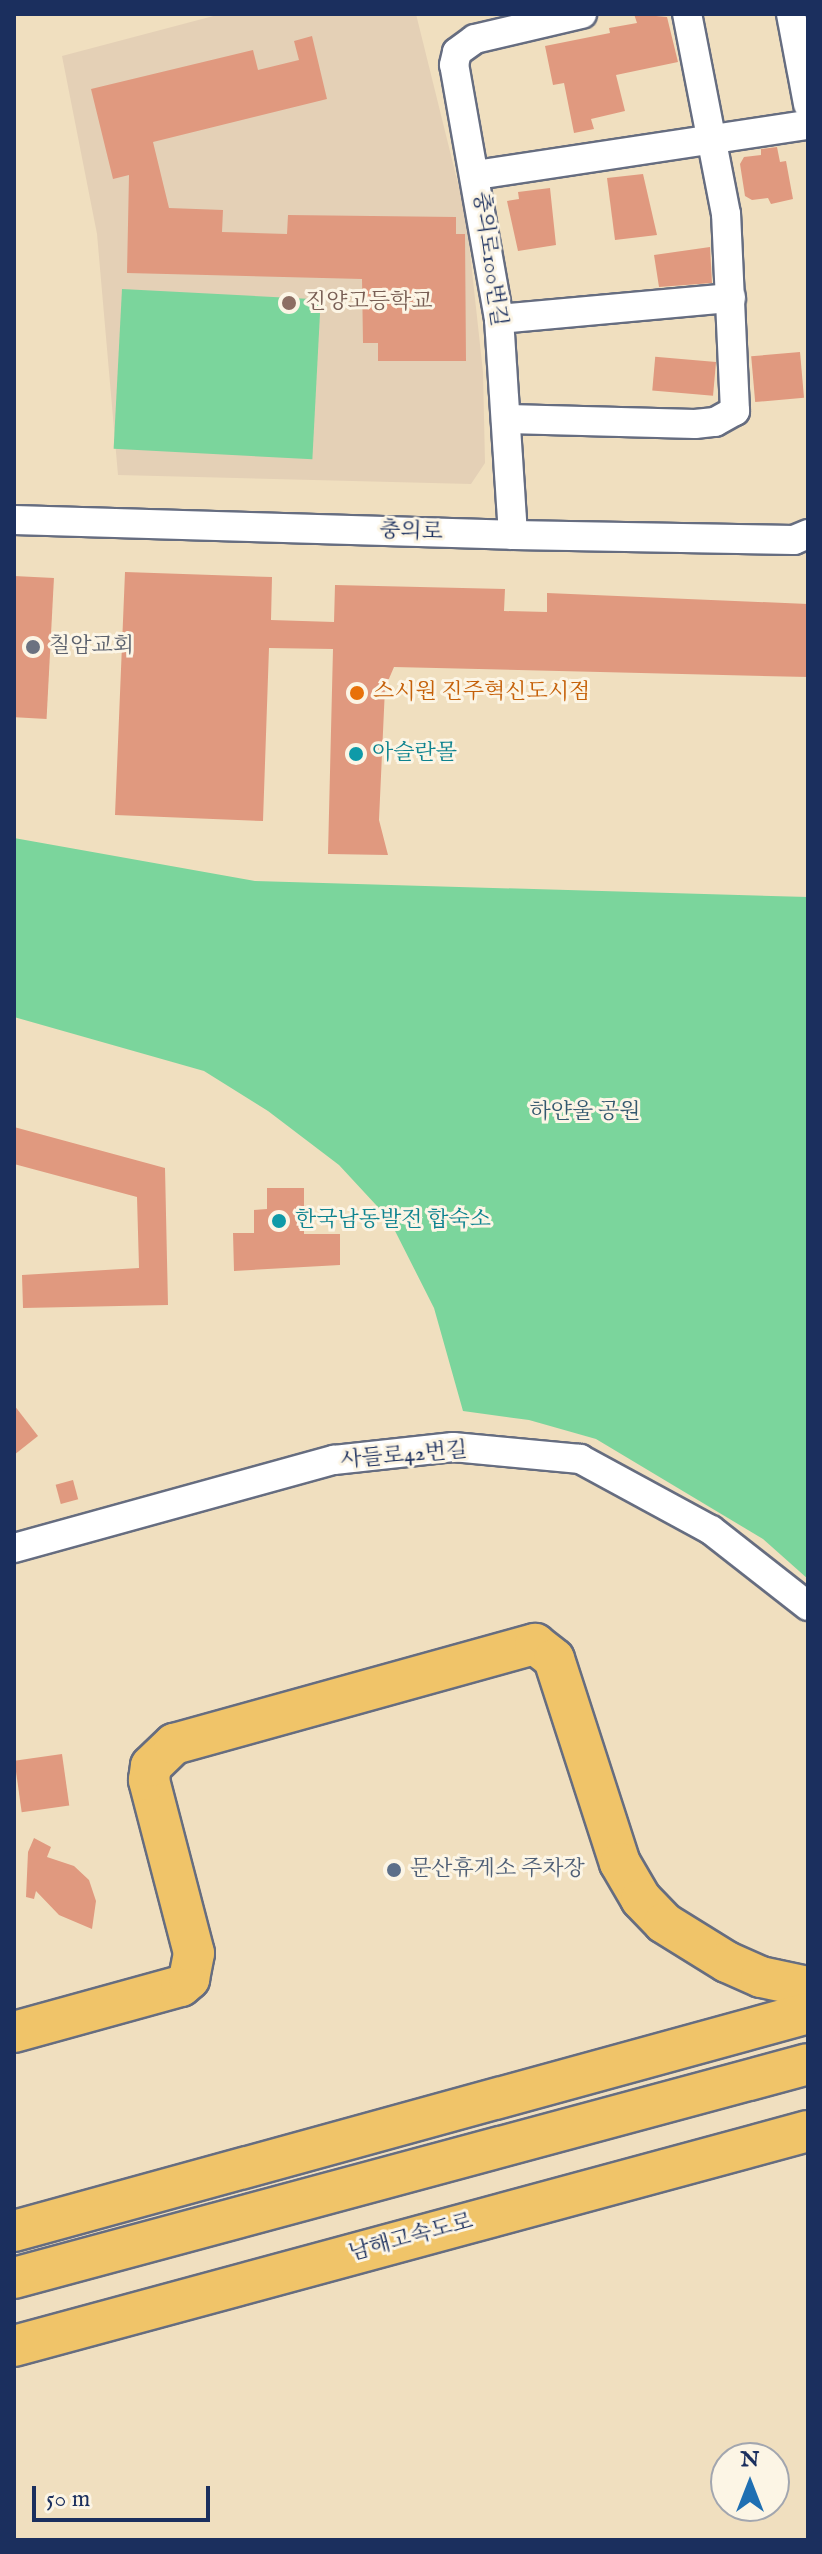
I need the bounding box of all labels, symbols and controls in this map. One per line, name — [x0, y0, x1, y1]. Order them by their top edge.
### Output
street label: 충의로100번길 — [466, 190, 512, 328]
place label: 진양고등학교 — [305, 290, 433, 316]
marker: 진양고등학교 — [280, 294, 298, 312]
street label: 충의로 — [379, 518, 443, 546]
place label: 칠암교회 — [49, 634, 134, 660]
marker: 칠암교회 — [24, 638, 42, 656]
place label: 스시원 진주혁신도시점 — [373, 680, 590, 706]
marker: 스시원 진주혁신도시점 — [348, 684, 366, 702]
place label: 아슬란몰 — [372, 741, 457, 767]
marker: 아슬란몰 — [347, 745, 365, 763]
park label: 하얀울 공원 — [529, 1100, 641, 1126]
place label: 한국남동발전 합숙소 — [295, 1208, 491, 1234]
marker: 한국남동발전 합숙소 — [270, 1212, 288, 1230]
street label: 사들로42번길 — [339, 1437, 469, 1475]
place label: 문산휴게소 주차장 — [410, 1857, 585, 1883]
marker: 문산휴게소 주차장 — [385, 1861, 403, 1879]
street label: 남해고속도로 — [346, 2209, 476, 2267]
north arrow — [710, 2442, 790, 2522]
text: N — [740, 2446, 760, 2474]
scale bar — [36, 2470, 214, 2520]
text: 50 m — [46, 2484, 90, 2515]

